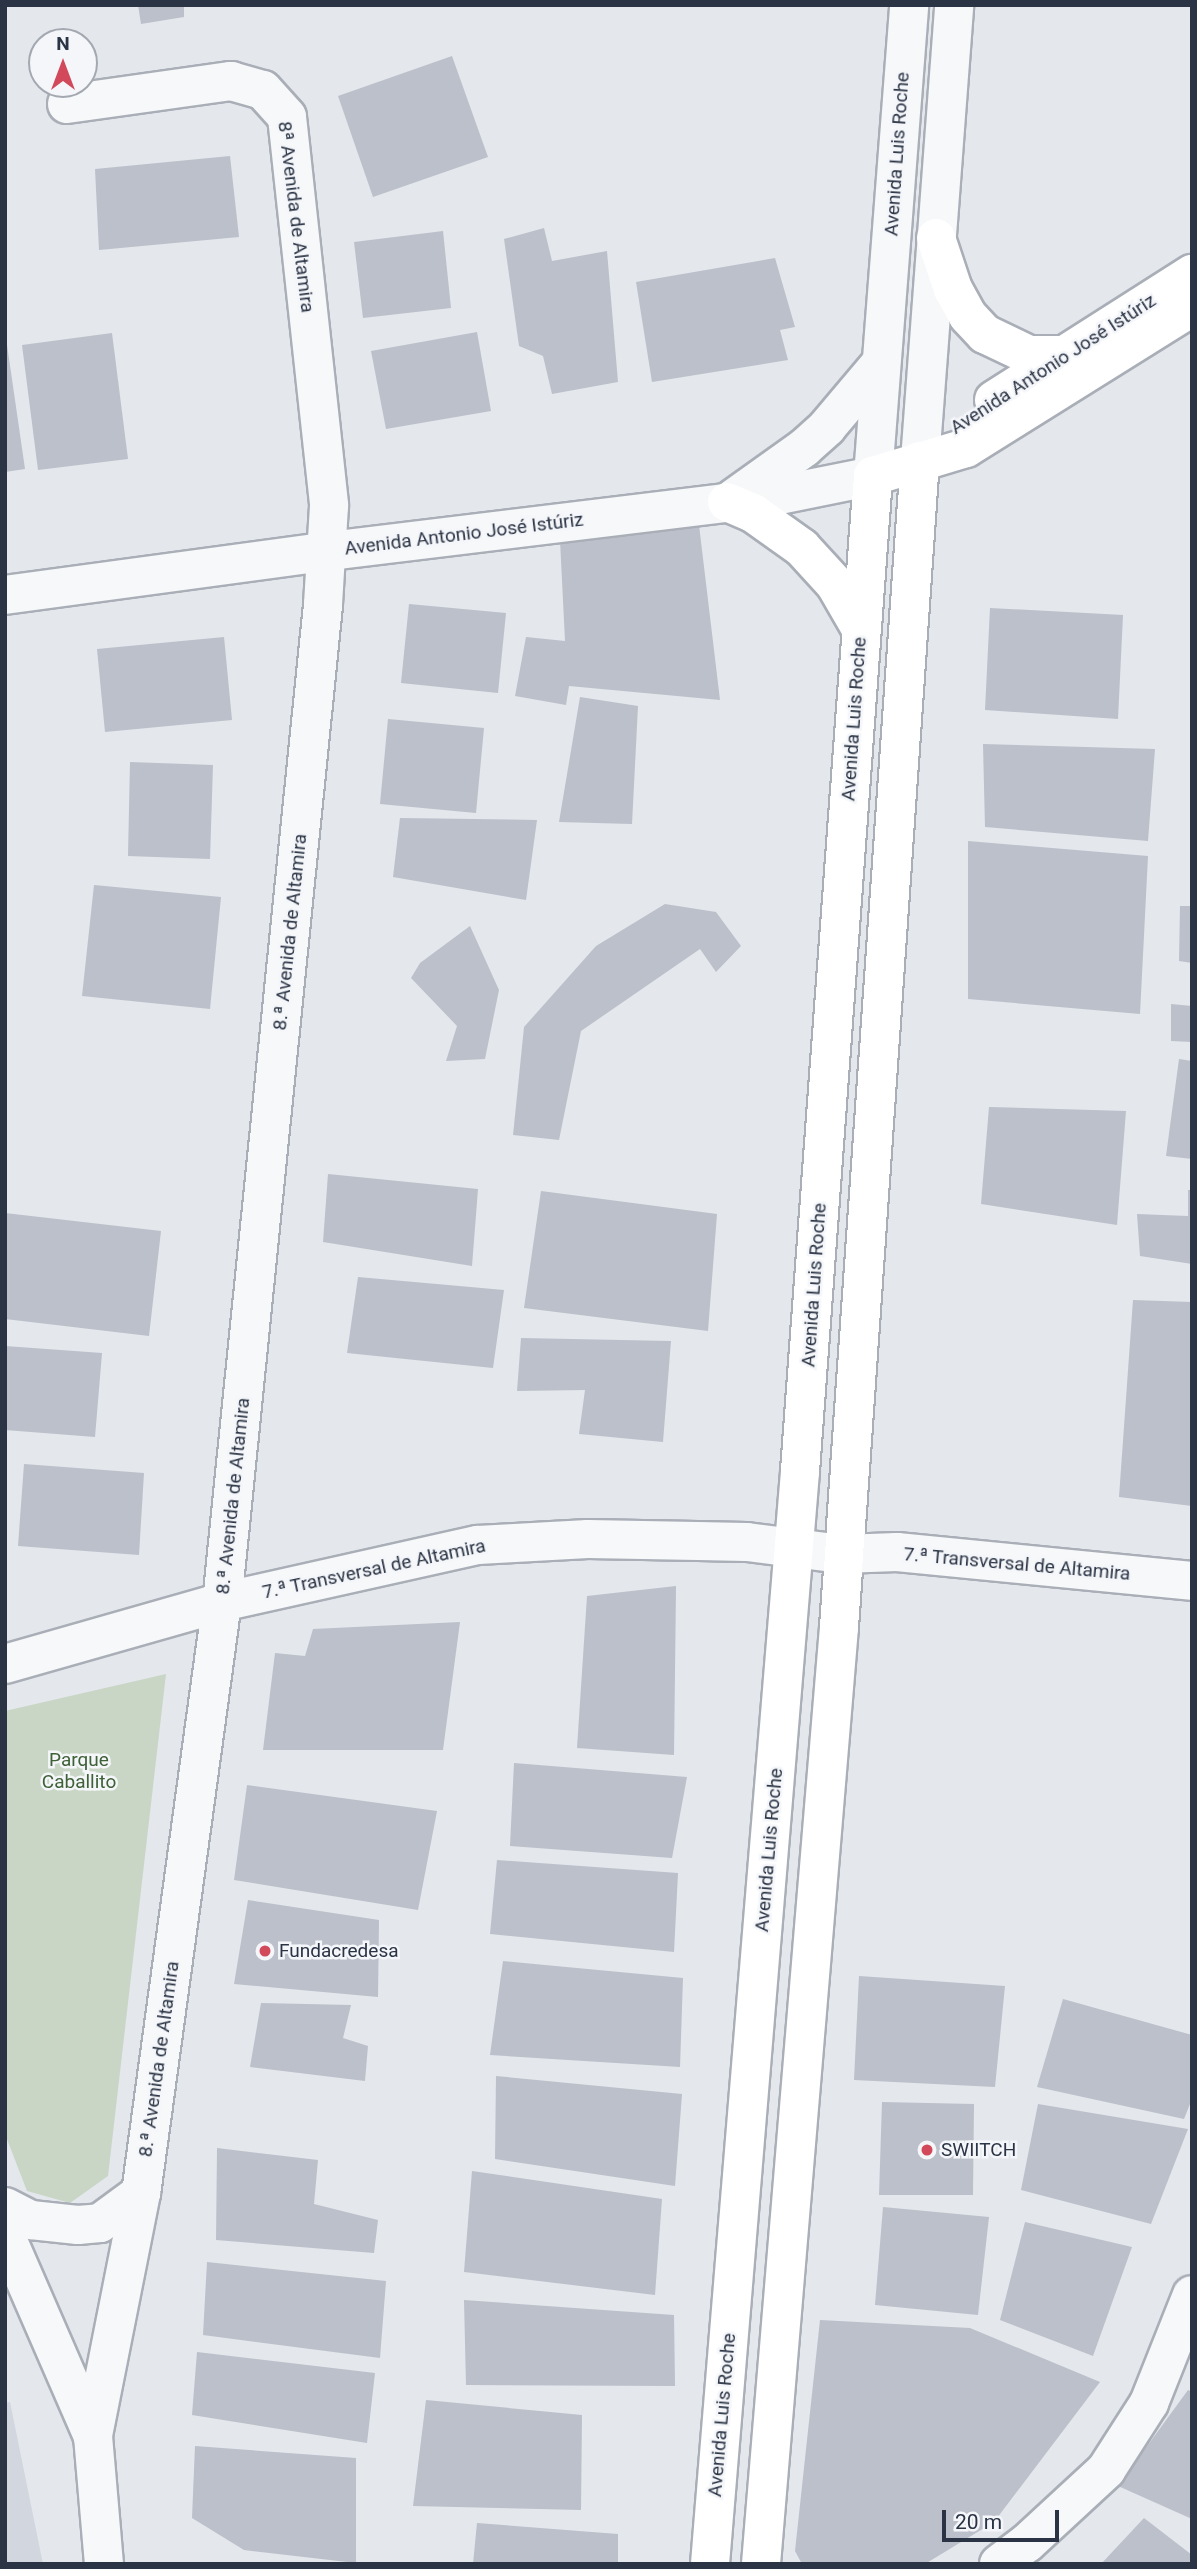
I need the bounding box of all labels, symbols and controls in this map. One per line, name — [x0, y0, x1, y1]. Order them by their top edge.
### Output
north arrow — [28, 28, 98, 98]
text: N — [56, 32, 70, 55]
street label: Avenida Luis Roche — [880, 71, 914, 237]
street label: 8ª Avenida de Altamira — [273, 120, 319, 314]
street label: Avenida Antonio José Istúriz — [946, 289, 1160, 439]
street label: Avenida Antonio José Istúriz — [343, 508, 585, 560]
street label: Avenida Luis Roche — [837, 636, 871, 802]
street label: 8.ª Avenida de Altamira — [268, 833, 312, 1031]
street label: Avenida Luis Roche — [797, 1202, 831, 1368]
street label: 8.ª Avenida de Altamira — [211, 1397, 255, 1595]
street label: 7.ª Transversal de Altamira — [260, 1534, 488, 1604]
street label: 7.ª Transversal de Altamira — [902, 1543, 1132, 1585]
park label: Parque Caballito — [42, 1749, 116, 1793]
street label: Avenida Luis Roche — [750, 1767, 788, 1933]
place label: Fundacredesa — [279, 1940, 399, 1962]
marker: Fundacredesa — [257, 1943, 273, 1959]
street label: 8.ª Avenida de Altamira — [134, 1960, 184, 2158]
place label: SWIITCH — [941, 2139, 1016, 2161]
marker: SWIITCH — [919, 2142, 935, 2158]
street label: Avenida Luis Roche — [703, 2332, 741, 2498]
scale bar — [945, 2496, 1062, 2540]
text: 20 m — [955, 2510, 1002, 2534]

